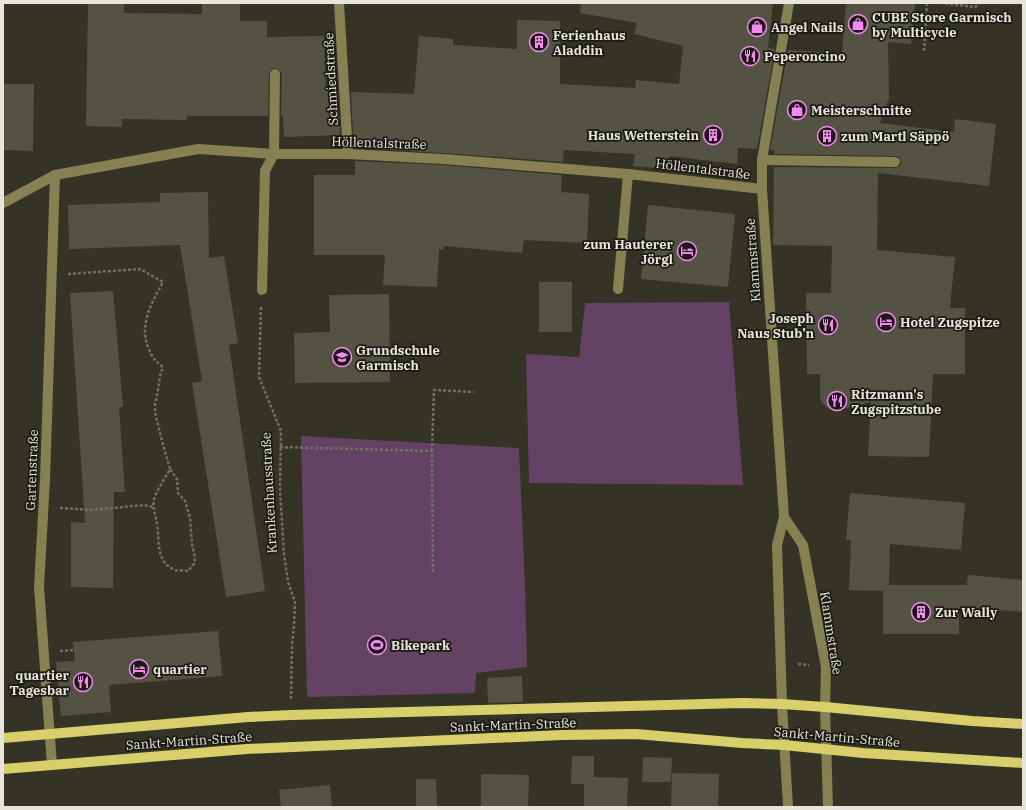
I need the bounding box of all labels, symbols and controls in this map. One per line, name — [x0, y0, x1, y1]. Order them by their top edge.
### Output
place label: CUBE Store Garmisch by Multicycle — [872, 9, 1012, 41]
shop icon: CUBE Store Garmisch by Multicycle — [847, 13, 869, 35]
shop icon: Angel Nails — [746, 16, 768, 38]
place label: Angel Nails — [771, 19, 844, 36]
place label: Ferienhaus Aladdin — [553, 27, 626, 59]
building icon: Ferienhaus Aladdin — [528, 31, 550, 53]
street label: Schmiedstraße — [320, 32, 342, 126]
restaurant icon: Peperoncino — [739, 45, 761, 67]
place label: Peperoncino — [764, 48, 846, 65]
shop icon: Meisterschnitte — [786, 99, 808, 121]
place label: Meisterschnitte — [811, 102, 912, 119]
building icon: Haus Wetterstein — [702, 124, 724, 146]
building icon: zum Martl Säppö — [816, 125, 838, 147]
place label: Haus Wetterstein — [588, 127, 699, 144]
place label: zum Martl Säppö — [841, 128, 950, 145]
street label: Höllentalstraße — [331, 133, 427, 153]
street label: Höllentalstraße — [655, 155, 751, 183]
street label: Klammstraße — [742, 217, 764, 302]
place label: zum Hauterer Jörgl — [583, 236, 674, 268]
hotel icon: zum Hauterer Jörgl — [676, 240, 698, 262]
place label: Joseph Naus Stub’n — [737, 310, 815, 342]
hotel icon: Hotel Zugspitze — [875, 311, 897, 333]
restaurant icon: Joseph Naus Stub’n — [817, 314, 839, 336]
place label: Hotel Zugspitze — [900, 314, 1000, 331]
place label: Grundschule Garmisch — [356, 342, 440, 374]
school or university icon: Grundschule Garmisch — [331, 346, 353, 368]
place label: Ritzmann's Zugspitzstube — [851, 386, 941, 418]
restaurant icon: Ritzmann's Zugspitzstube — [826, 390, 848, 412]
street label: Gartenstraße — [22, 429, 42, 511]
street label: Krankenhausstraße — [257, 432, 281, 554]
street label: Klammstraße — [816, 590, 846, 676]
building icon: Zur Wally — [910, 601, 932, 623]
place label: Zur Wally — [935, 604, 998, 621]
sports icon: Bikepark — [366, 634, 388, 656]
place label: Bikepark — [391, 637, 451, 654]
hotel icon: quartier — [128, 658, 150, 680]
place label: quartier — [153, 661, 207, 678]
place label: quartier Tagesbar — [10, 667, 70, 699]
restaurant icon: quartier Tagesbar — [72, 671, 94, 693]
street label: Sankt-Martin-Straße — [449, 714, 577, 736]
street label: Sankt-Martin-Straße — [773, 723, 901, 751]
street label: Sankt-Martin-Straße — [125, 728, 253, 754]

